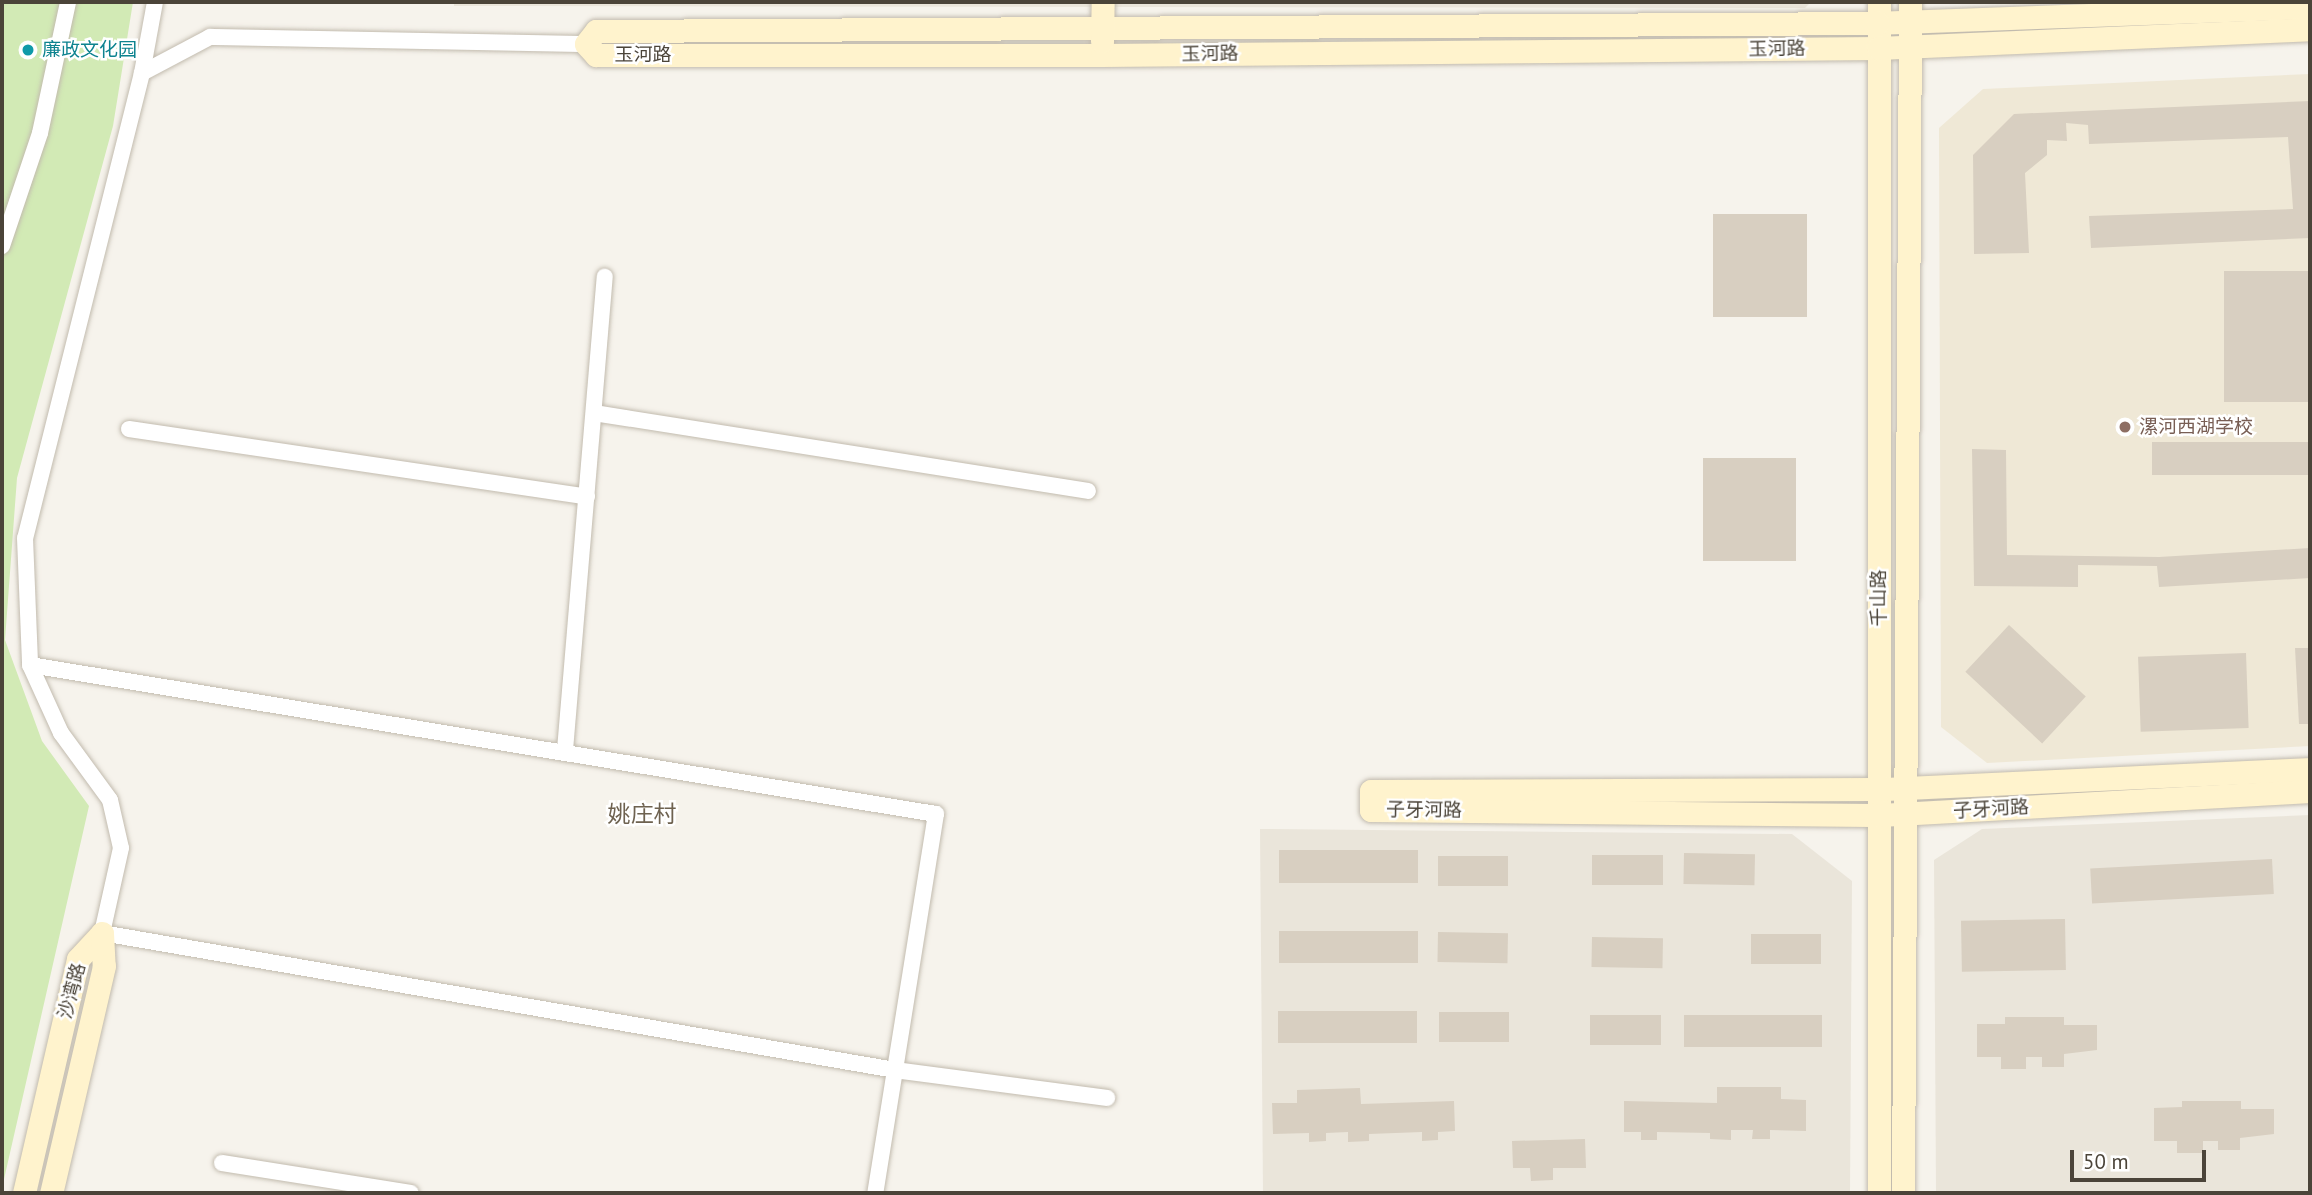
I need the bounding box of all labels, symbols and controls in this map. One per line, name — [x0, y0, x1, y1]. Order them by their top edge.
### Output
street label: 玉河路 — [1748, 37, 1806, 61]
place label: 廉政文化园 — [42, 39, 137, 61]
marker: 廉政文化园 — [20, 42, 36, 58]
street label: 玉河路 — [1181, 42, 1239, 66]
street label: 玉河路 — [615, 44, 671, 66]
place label: 漯河西湖学校 — [2139, 416, 2253, 438]
marker: 漯河西湖学校 — [2117, 419, 2133, 435]
street label: 千山路 — [1868, 570, 1890, 626]
street label: 子牙河路 — [1952, 796, 2030, 822]
street label: 子牙河路 — [1386, 798, 1462, 822]
district label: 姚庄村 — [608, 800, 676, 828]
street label: 沙湾路 — [54, 961, 90, 1021]
scale bar — [2074, 1136, 2210, 1180]
text: 50 m — [2083, 1148, 2129, 1175]

